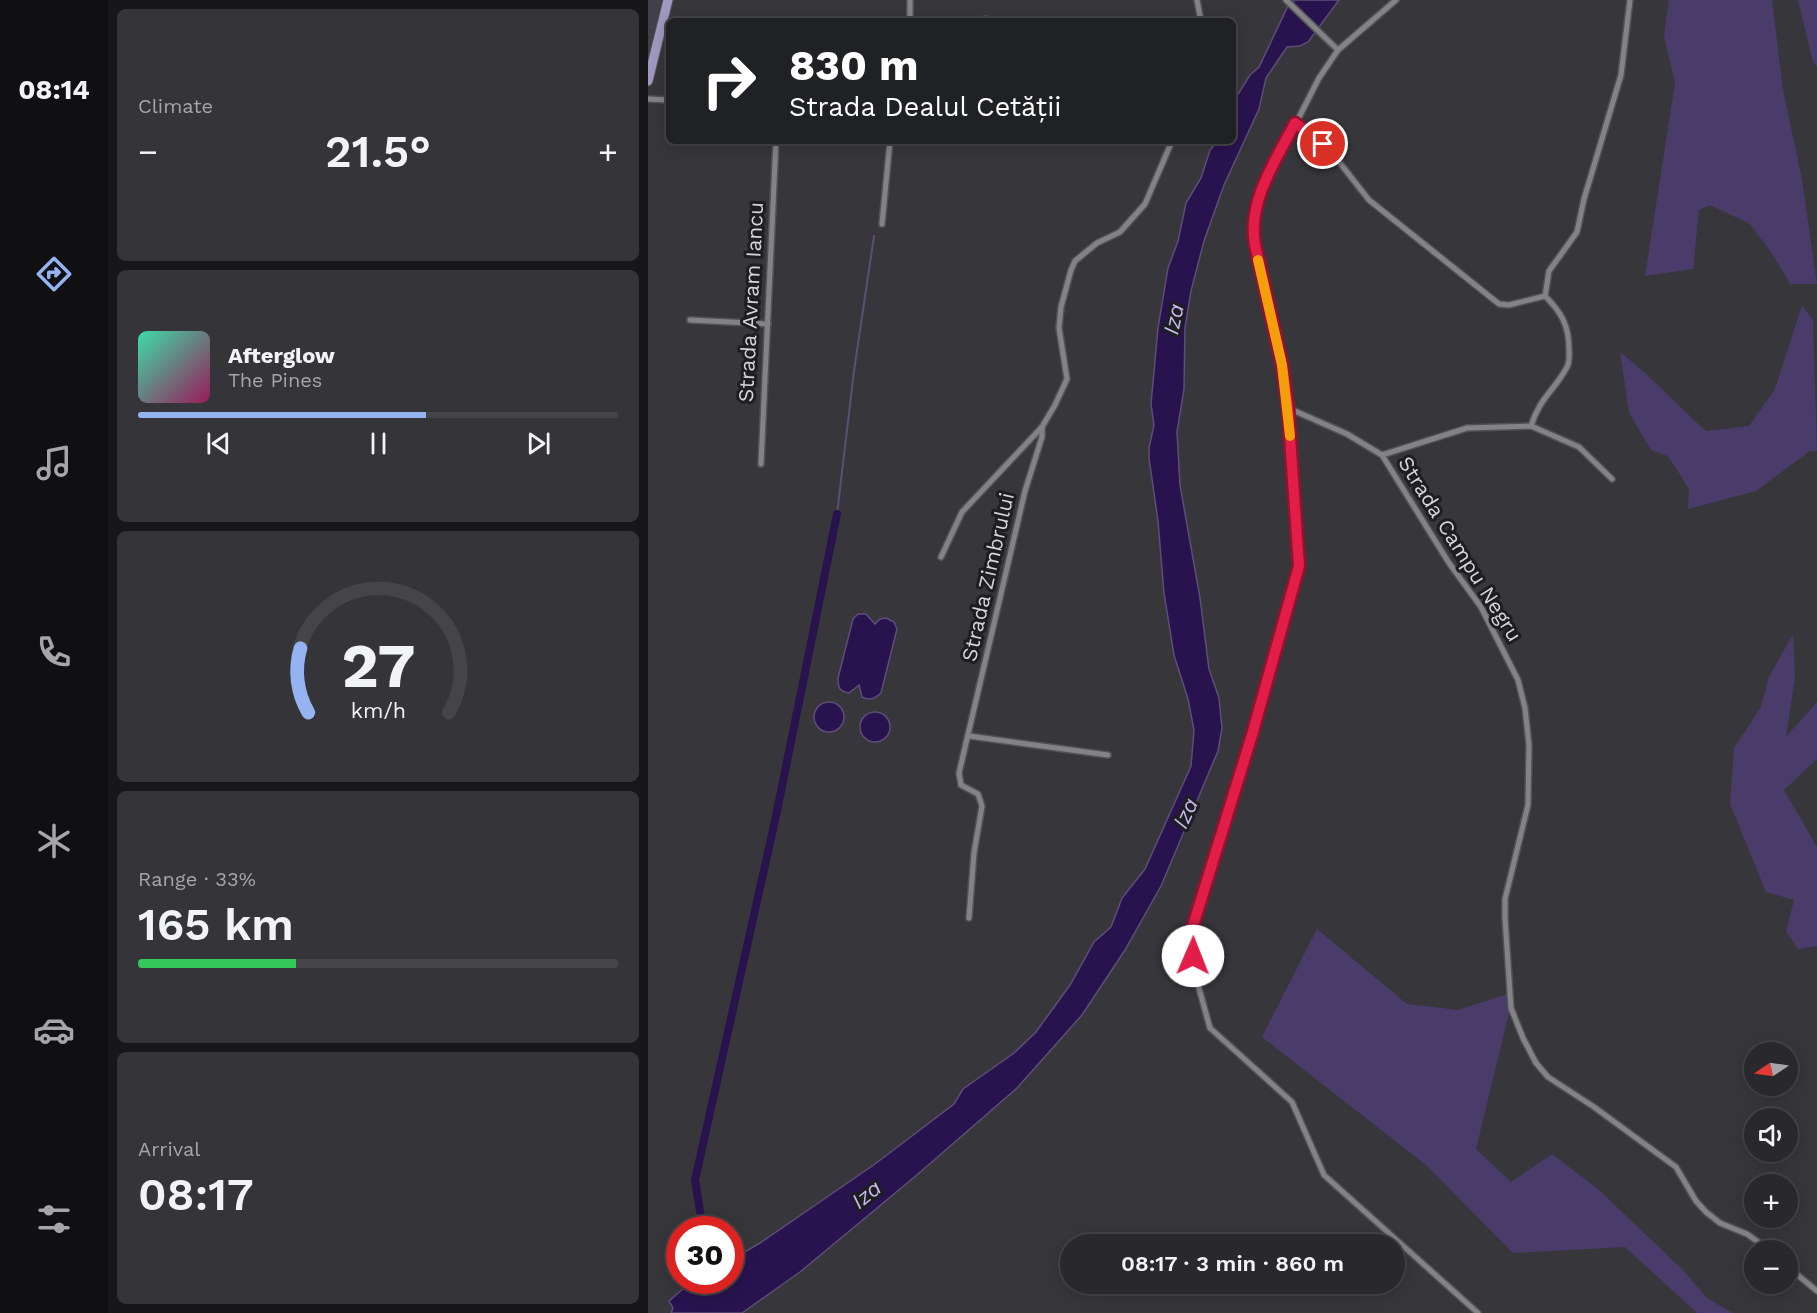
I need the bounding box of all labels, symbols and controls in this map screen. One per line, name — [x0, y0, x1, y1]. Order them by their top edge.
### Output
text: 830 m — [789, 41, 919, 90]
icon: right — [690, 42, 768, 120]
text: 08:14 — [18, 74, 90, 106]
text: Strada Dealul Cetății — [789, 91, 1062, 123]
text: Climate — [138, 94, 213, 118]
pin — [1297, 118, 1348, 169]
text: 21.5° — [325, 125, 431, 178]
icon: arrive — [1306, 127, 1339, 160]
text: − — [138, 132, 158, 171]
text: + — [598, 132, 618, 171]
street label: Strada Avram Iancu — [733, 201, 768, 403]
icon: directions — [33, 253, 75, 295]
water label: Iza — [1158, 301, 1189, 337]
text: Afterglow — [228, 343, 335, 368]
text: The Pines — [228, 368, 322, 392]
icon: previous — [202, 427, 235, 460]
icon: pause — [362, 427, 395, 460]
icon: next — [522, 427, 555, 460]
icon: music — [33, 442, 75, 484]
street label: Strada Campu Negru — [1393, 451, 1528, 646]
street label: Strada Zimbrului — [956, 490, 1019, 664]
text: 27 — [341, 630, 415, 703]
icon: phone — [33, 631, 75, 673]
text: km/h — [350, 699, 406, 724]
water label: Iza — [1168, 794, 1203, 832]
icon: climate — [33, 820, 75, 862]
text: Range · 33% — [138, 867, 256, 891]
text: 165 km — [138, 898, 294, 951]
position arrow — [1161, 924, 1225, 988]
icon: car — [33, 1009, 75, 1051]
north arrow — [1744, 1042, 1798, 1096]
map controls — [1744, 1042, 1798, 1294]
button: sound — [1744, 1108, 1798, 1162]
text: Arrival — [138, 1137, 200, 1161]
text: 08:17 — [138, 1168, 253, 1221]
button: + — [1744, 1174, 1798, 1228]
water label: Iza — [847, 1175, 886, 1214]
icon: filters — [33, 1198, 75, 1240]
speed limit sign: 30 — [666, 1216, 744, 1294]
button: − — [1744, 1240, 1798, 1294]
text: 08:17 · 3 min · 860 m — [1121, 1251, 1344, 1276]

